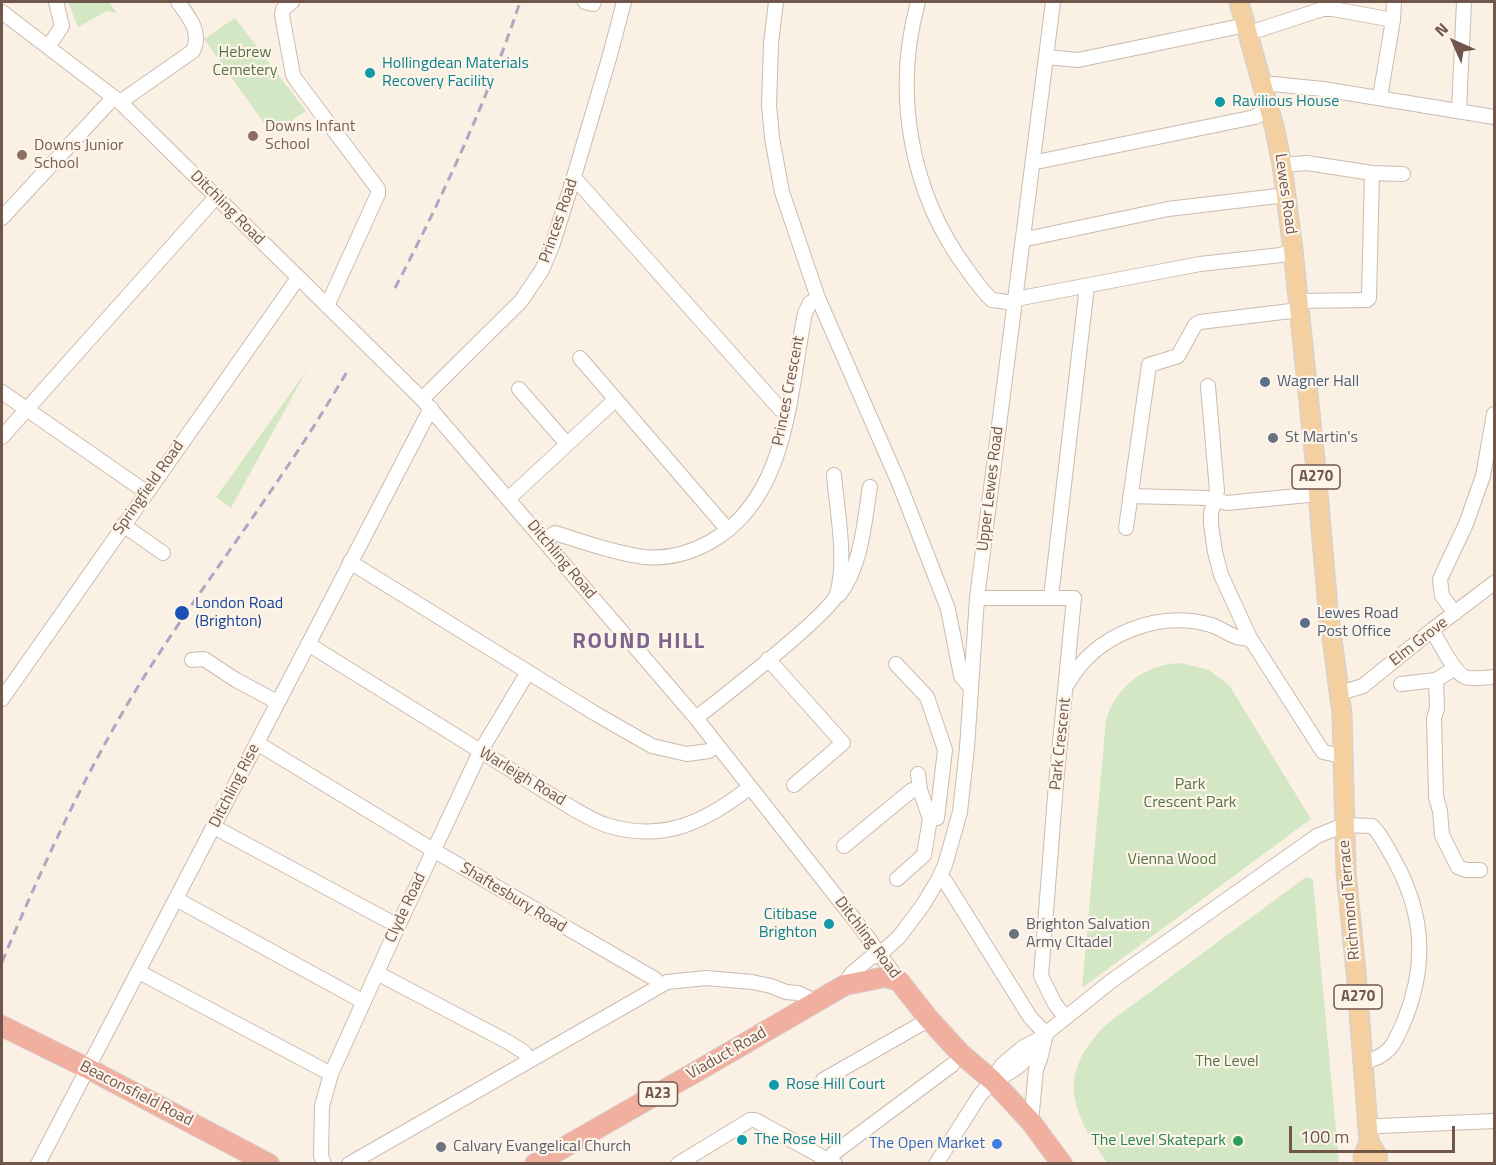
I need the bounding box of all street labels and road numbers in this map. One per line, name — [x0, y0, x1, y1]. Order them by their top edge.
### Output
street label: Lewes Road — [1270, 152, 1300, 236]
street label: Ditchling Road — [186, 167, 268, 249]
street label: Princes Road — [536, 176, 582, 266]
street label: Princes Crescent — [769, 334, 809, 448]
street label: Upper Lewes Road — [974, 425, 1008, 553]
street label: Springfield Road — [110, 437, 188, 539]
road number: A270 — [1292, 465, 1340, 489]
street label: Ditchling Road — [522, 517, 600, 603]
street label: Elm Grove — [1386, 613, 1452, 671]
street label: Park Crescent — [1047, 697, 1075, 791]
street label: Ditchling Rise — [206, 741, 264, 831]
street label: Warleigh Road — [475, 744, 569, 810]
street label: Richmond Terrace — [1335, 839, 1365, 961]
street label: Shaftesbury Road — [457, 859, 569, 937]
street label: Clyde Road — [382, 870, 430, 946]
street label: Ditchling Road — [830, 893, 904, 983]
road number: A270 — [1334, 985, 1382, 1009]
street label: Viaduct Road — [684, 1024, 770, 1084]
street label: Beaconsfield Road — [76, 1057, 196, 1131]
road number: A23 — [638, 1082, 678, 1106]

